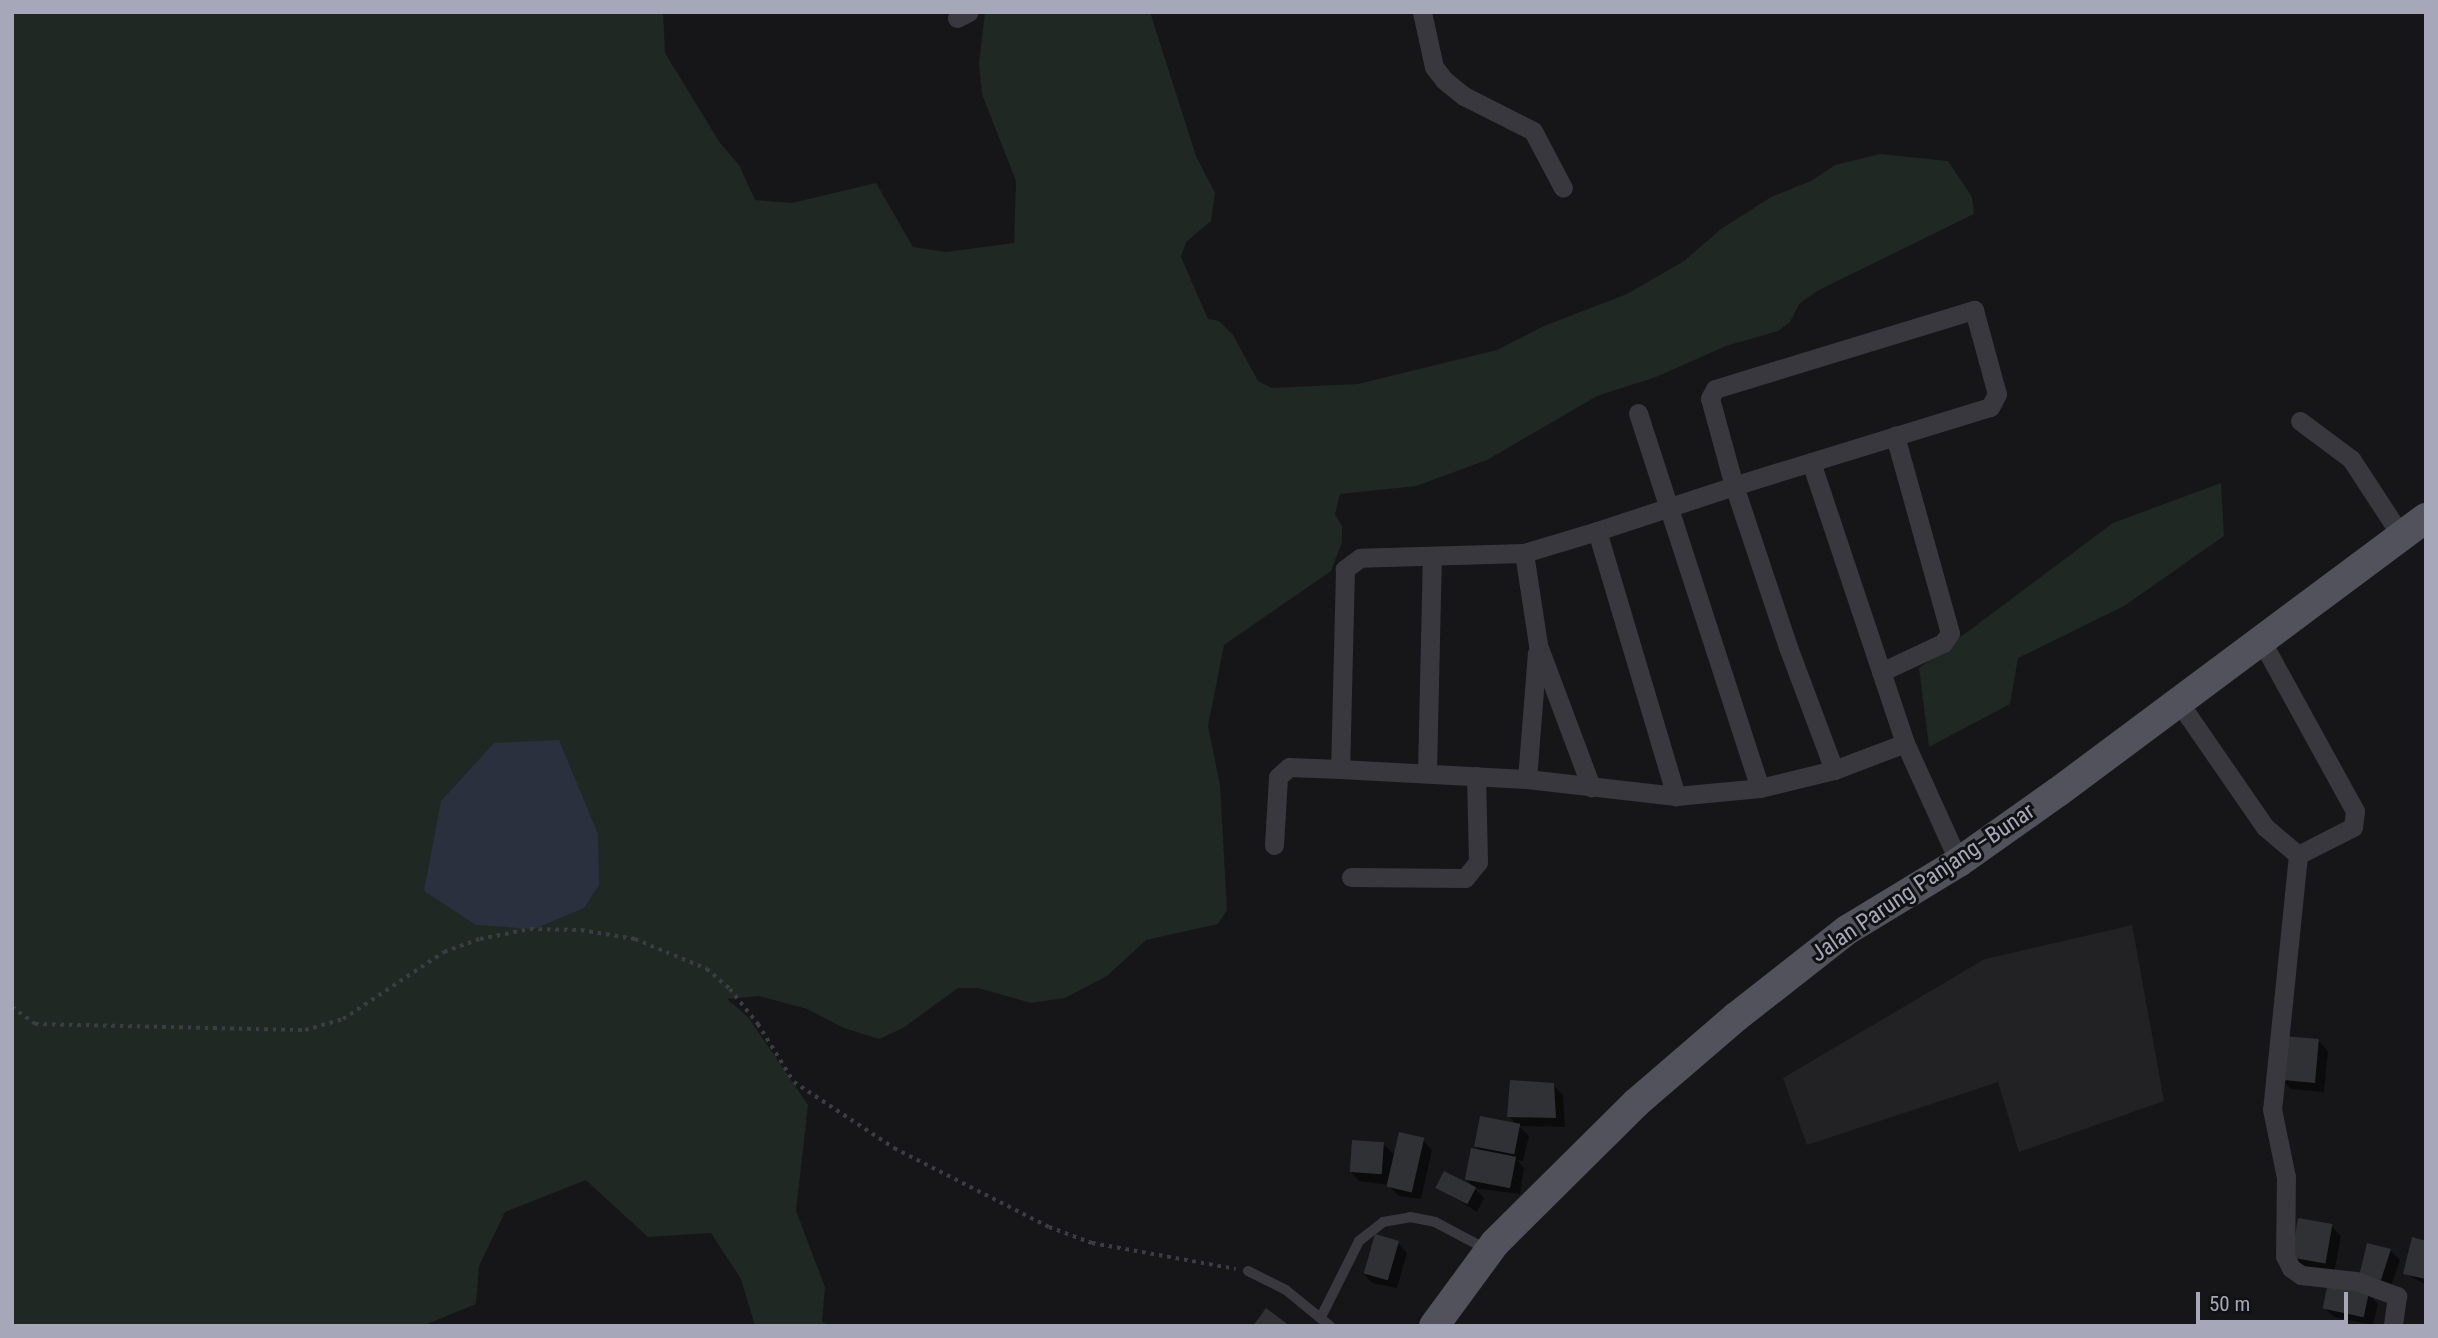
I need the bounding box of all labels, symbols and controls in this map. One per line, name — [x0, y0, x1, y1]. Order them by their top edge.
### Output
street label: Jalan Parung Panjang–Bunar — [1806, 798, 2040, 968]
scale bar — [2200, 1278, 2352, 1322]
text: 50 m — [2209, 1292, 2250, 1316]

